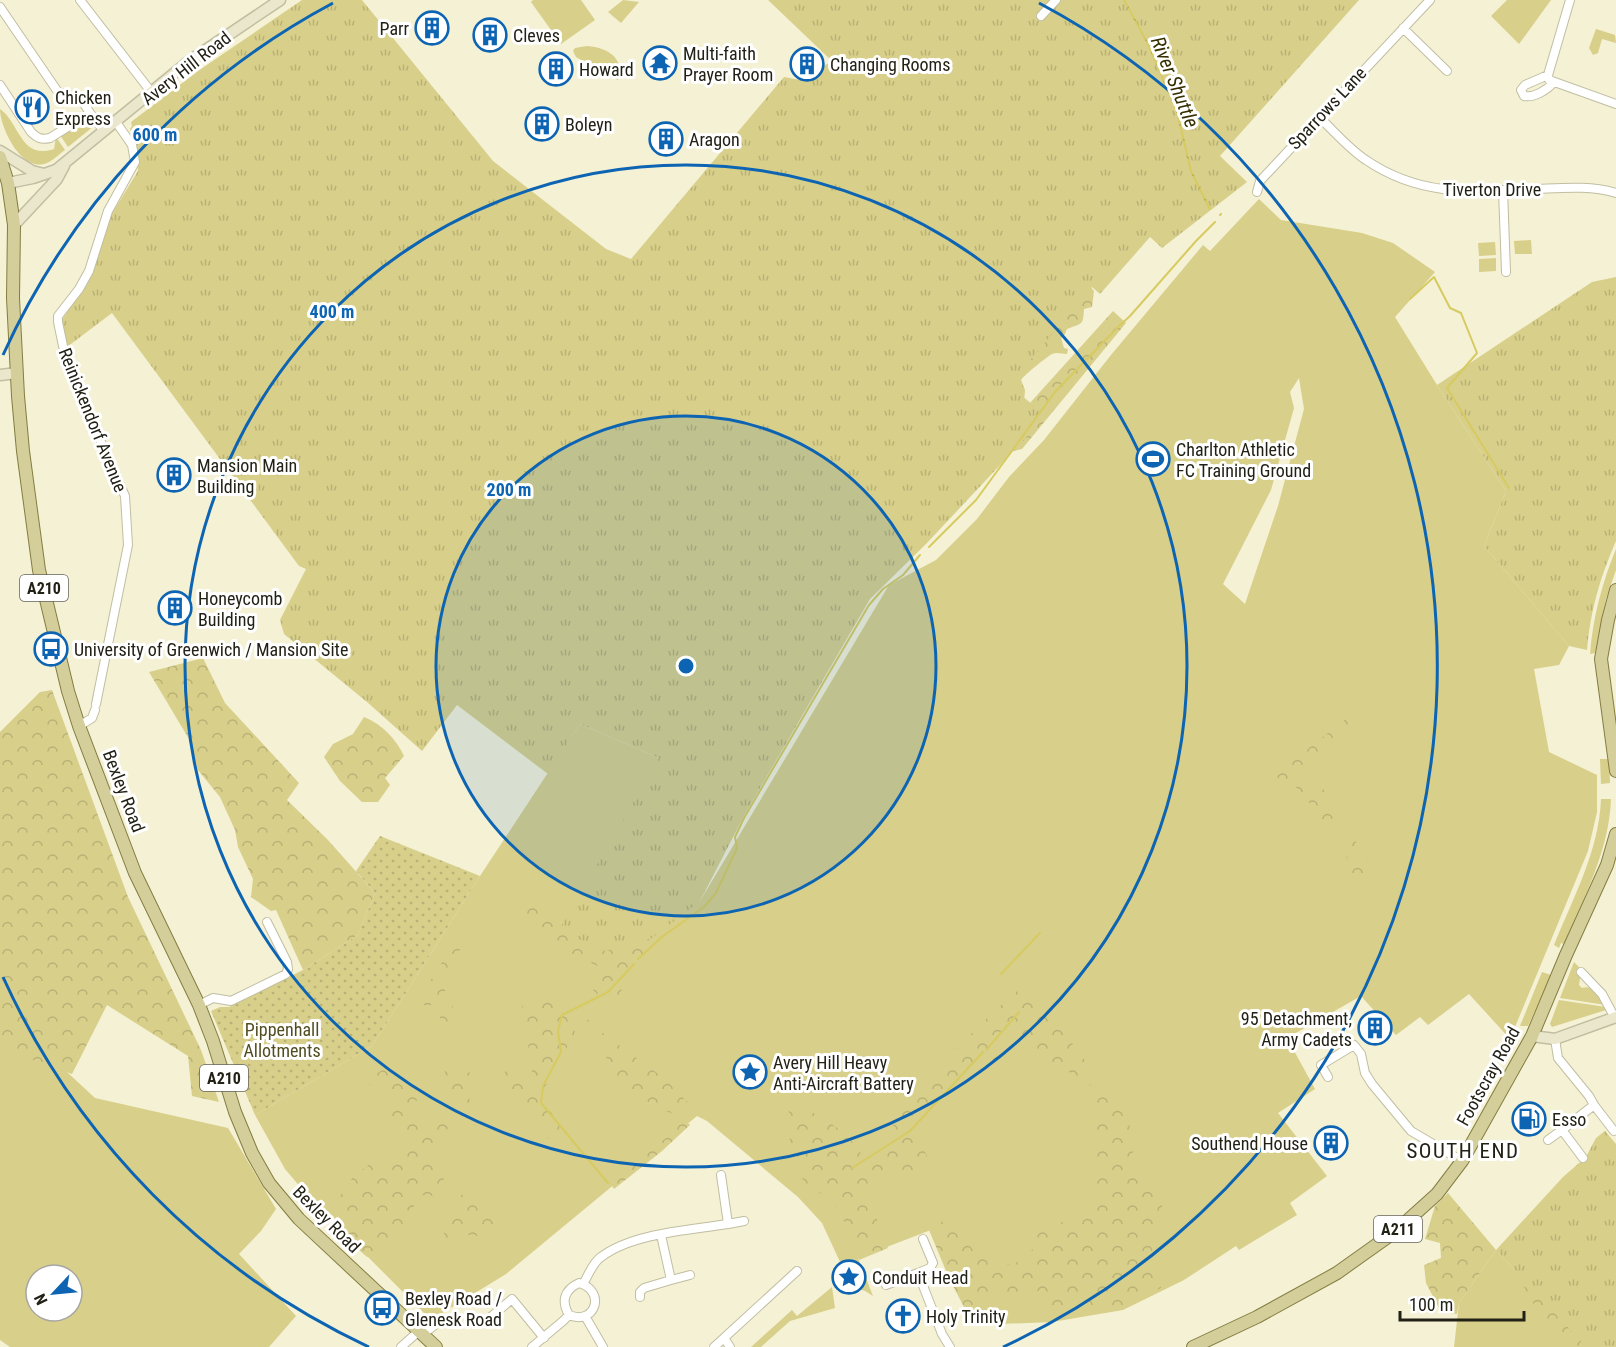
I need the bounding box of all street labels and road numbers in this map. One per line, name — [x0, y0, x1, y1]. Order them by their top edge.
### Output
street label: Avery Hill Road — [137, 27, 235, 109]
street label: Sparrows Lane — [1283, 62, 1371, 154]
street label: Tiverton Drive — [1443, 179, 1541, 200]
street label: Reinickendorf Avenue — [54, 345, 132, 495]
road number: A210 — [20, 575, 68, 601]
street label: Bexley Road — [99, 747, 149, 835]
street label: Footscray Road — [1452, 1023, 1524, 1129]
road number: A210 — [200, 1065, 248, 1091]
street label: Bexley Road — [289, 1181, 365, 1257]
road number: A211 — [1374, 1216, 1422, 1242]

